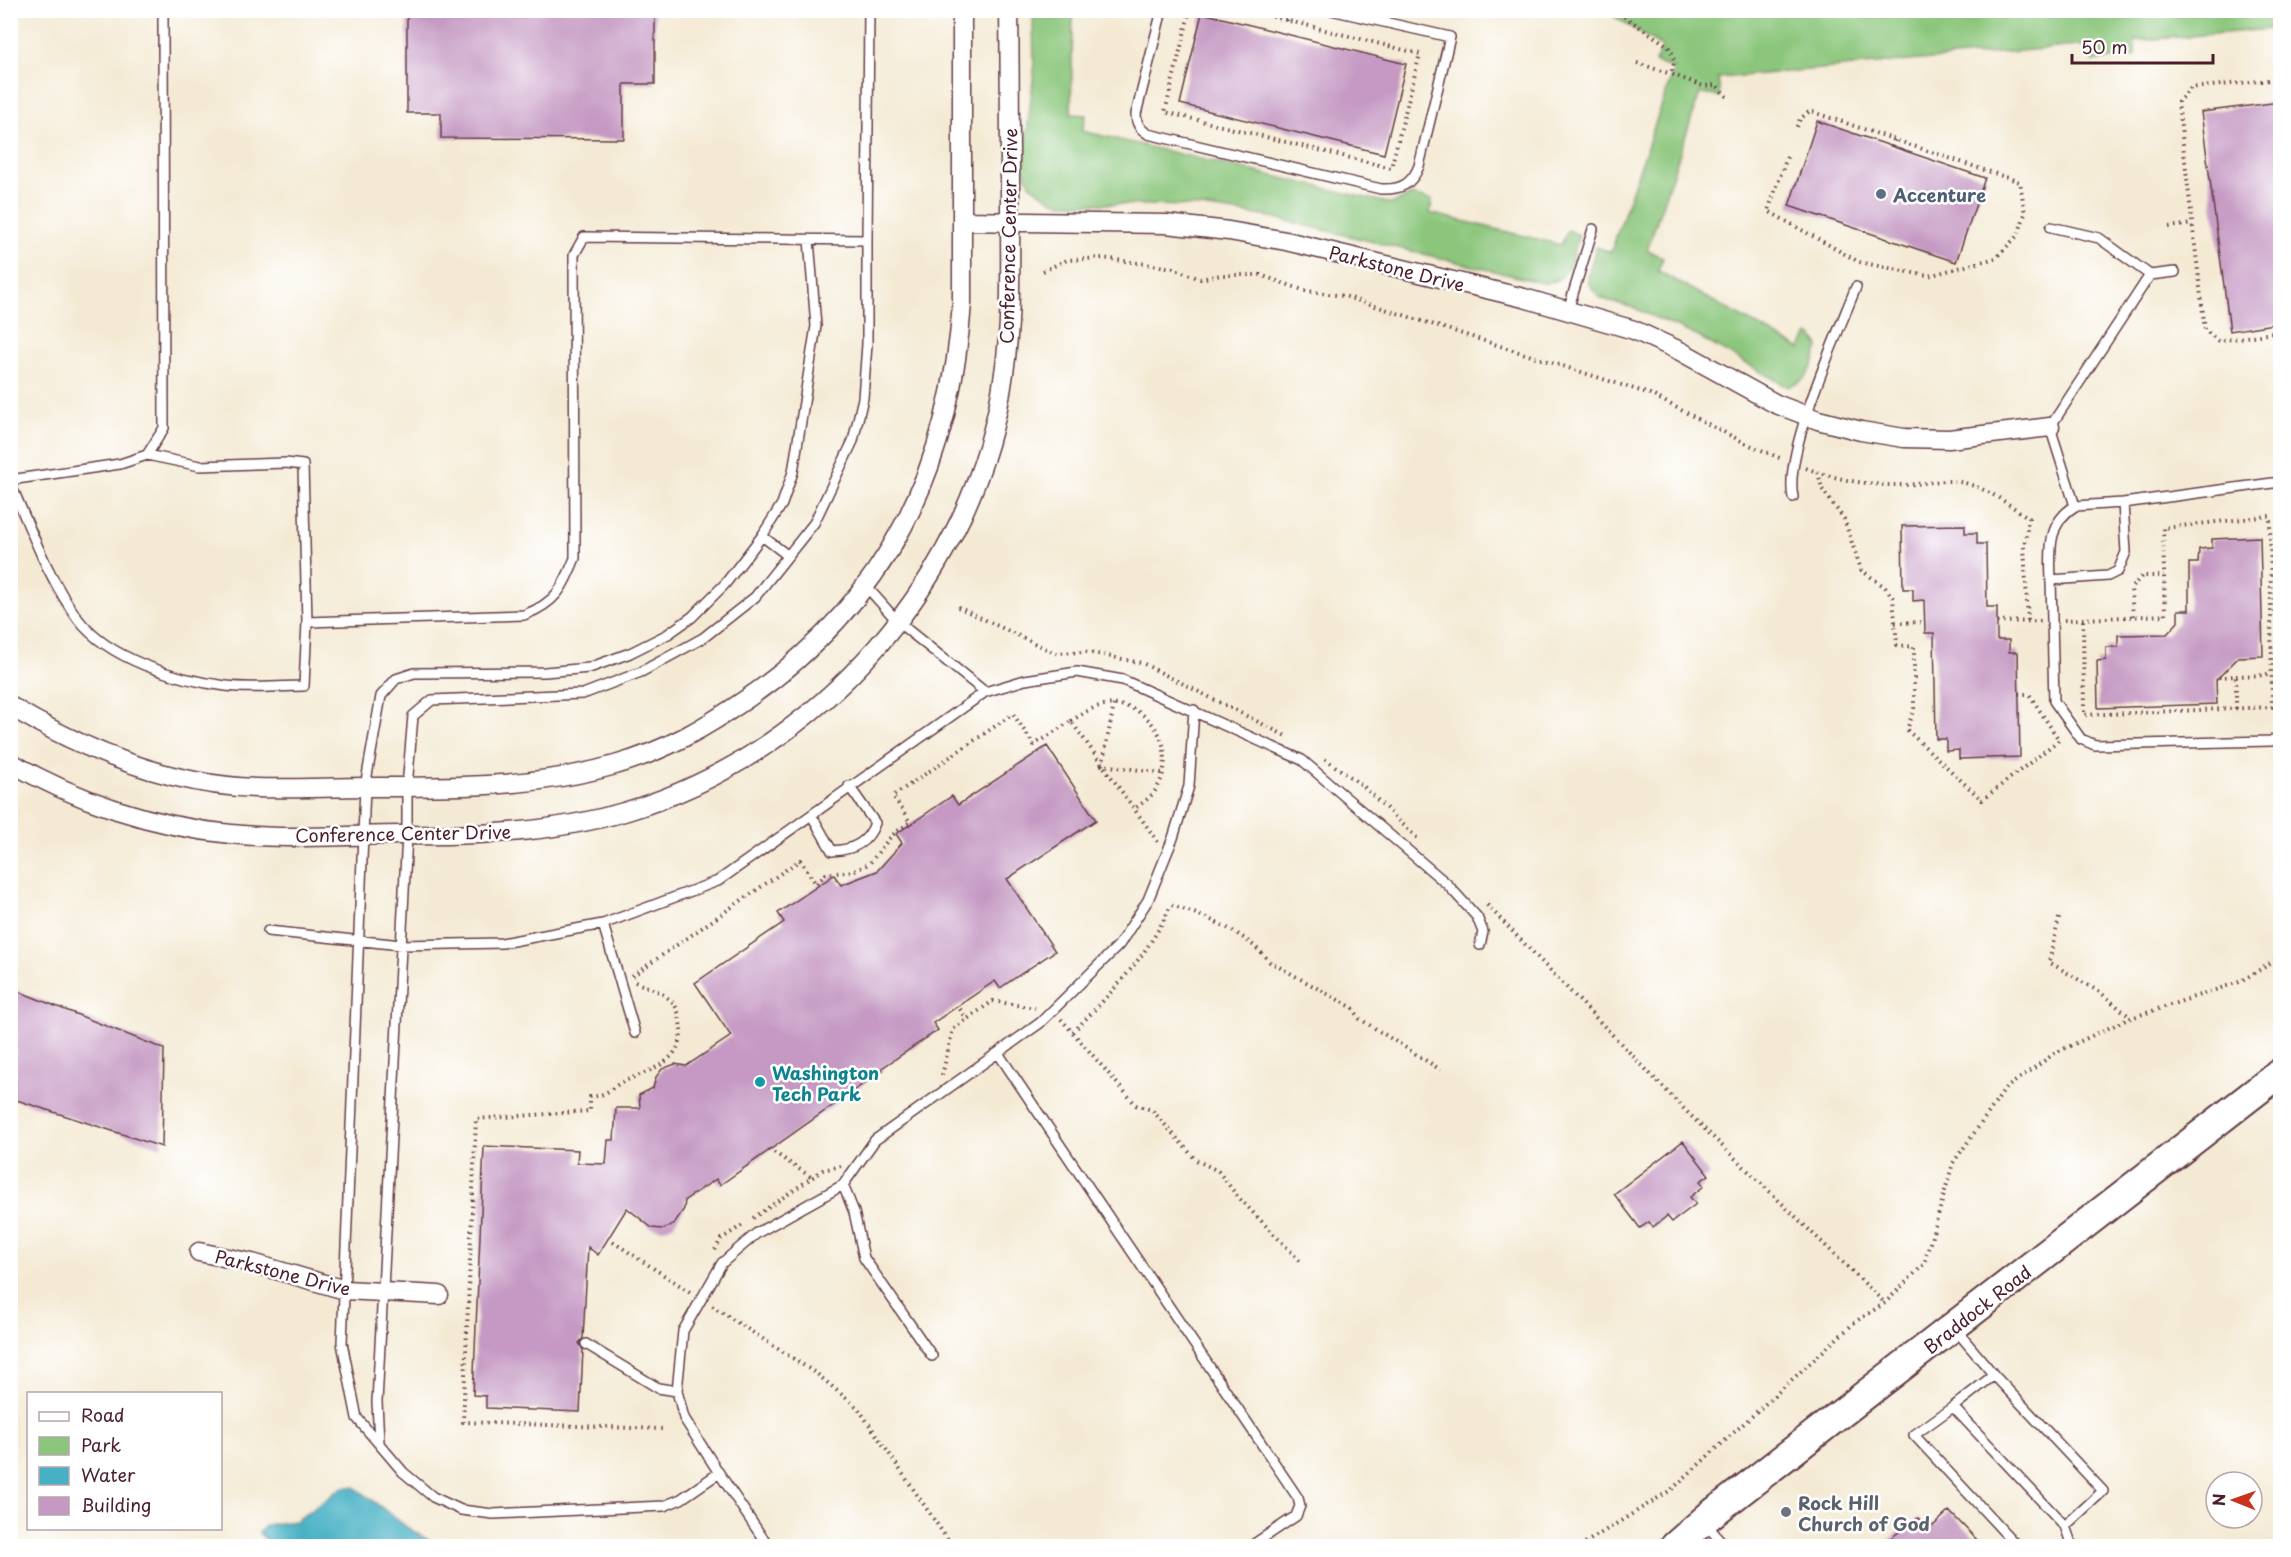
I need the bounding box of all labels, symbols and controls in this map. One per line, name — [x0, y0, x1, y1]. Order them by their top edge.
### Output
scale bar — [2072, 27, 2213, 65]
text: 50 m — [2081, 33, 2128, 60]
street label: Conference Center Drive — [993, 128, 1023, 344]
place label: Accenture — [1892, 181, 1986, 208]
marker: Accenture — [1874, 187, 1888, 201]
street label: Parkstone Drive — [1326, 238, 1468, 298]
street label: Conference Center Drive — [295, 818, 511, 848]
place label: Washington Tech Park — [772, 1059, 879, 1107]
marker: Washington Tech Park — [753, 1075, 767, 1089]
street label: Parkstone Drive — [212, 1242, 354, 1302]
street label: Braddock Road — [1917, 1258, 2037, 1360]
legend — [27, 1392, 222, 1530]
text: Road — [81, 1401, 125, 1428]
text: Park — [81, 1431, 121, 1458]
text: Water — [81, 1461, 136, 1488]
north arrow — [2204, 1470, 2264, 1530]
place label: Rock Hill Church of God — [1798, 1489, 1930, 1537]
text: Building — [81, 1491, 151, 1518]
text: N — [2206, 1493, 2230, 1506]
marker: Rock Hill Church of God — [1779, 1505, 1793, 1519]

